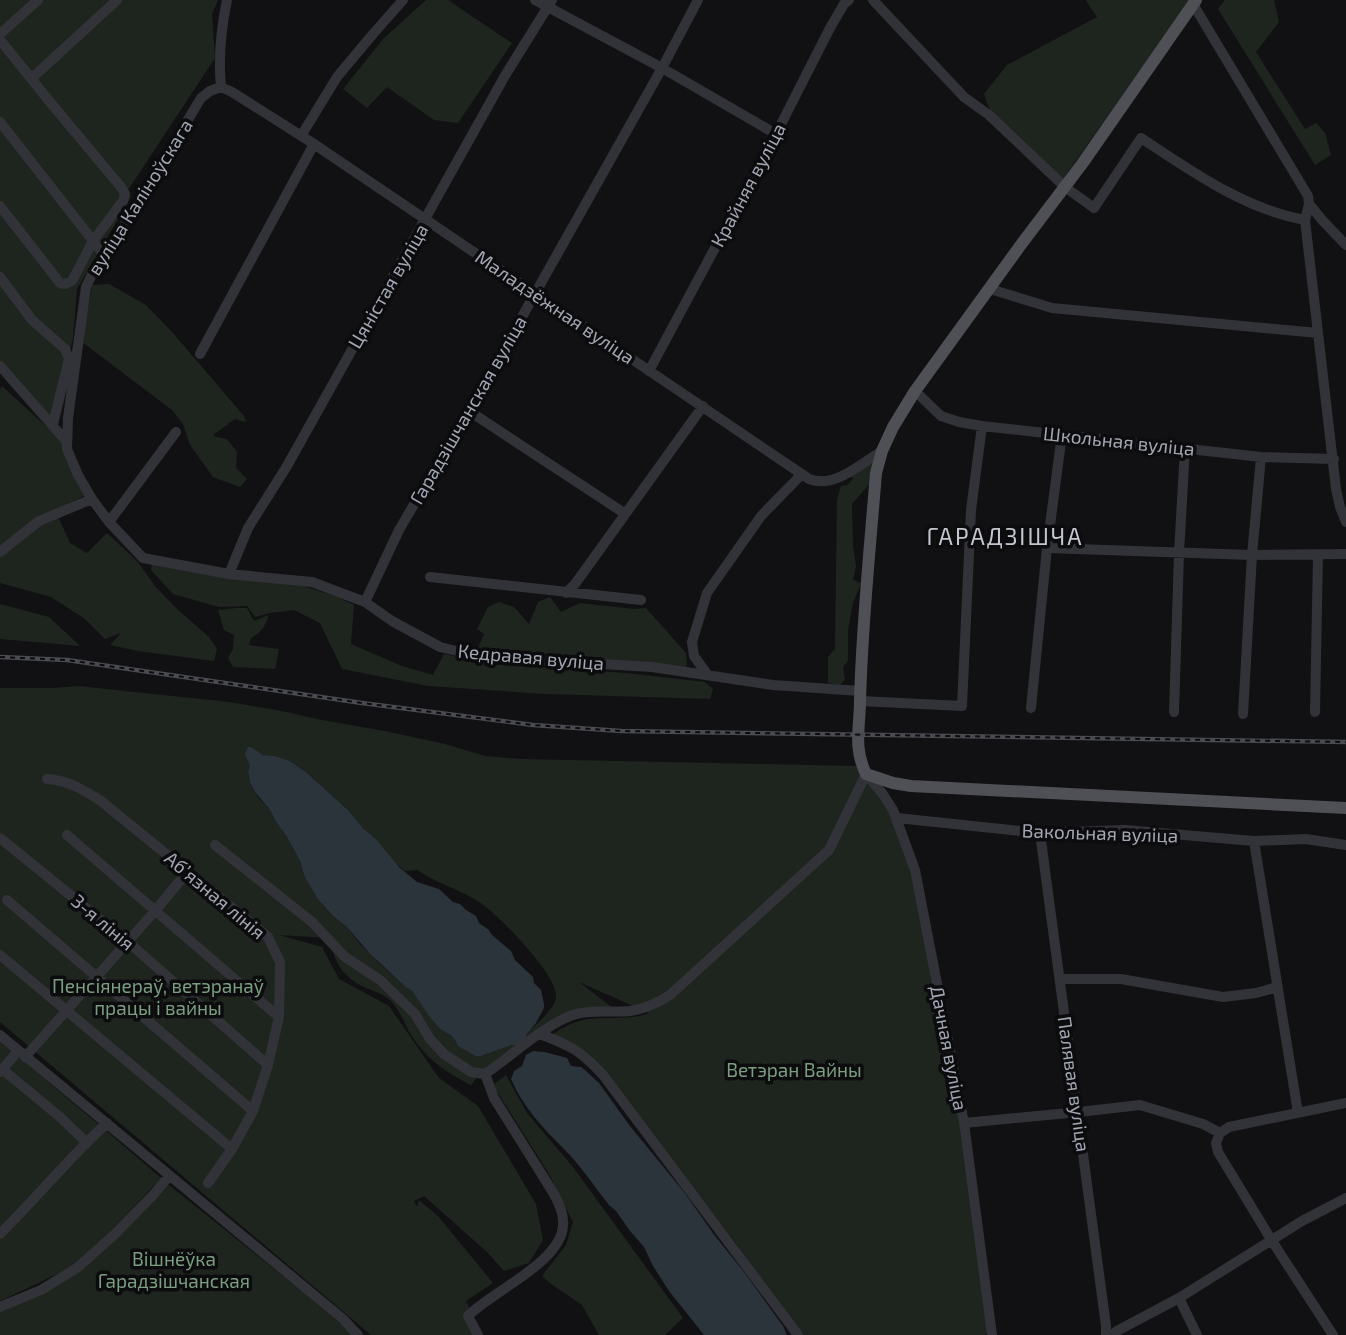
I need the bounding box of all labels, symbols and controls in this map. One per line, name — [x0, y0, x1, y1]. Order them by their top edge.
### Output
street label: вуліца Каліноўскага — [82, 114, 198, 280]
street label: Крайняя вуліца — [705, 119, 791, 251]
street label: Цяністая вуліца — [343, 219, 433, 353]
street label: Маладзёжная вуліца — [471, 245, 639, 369]
street label: Гарадзішчанская вуліца — [404, 311, 532, 509]
street label: Школьная вуліца — [1042, 421, 1196, 461]
district label: ГАРАДЗІШЧА — [927, 522, 1083, 550]
street label: Кедравая вуліца — [457, 639, 605, 675]
street label: Вакольная вуліца — [1021, 818, 1179, 848]
street label: Абʼязная лінія — [160, 846, 270, 943]
street label: 3-я лінія — [67, 889, 140, 955]
park label: Пенсіянераў, ветэранаў працы і вайны — [52, 974, 264, 1019]
street label: Дачная вуліца — [925, 983, 973, 1113]
street label: Палявая вуліца — [1053, 1015, 1095, 1153]
park label: Ветэран Вайны — [726, 1058, 862, 1081]
park label: Вішнёўка Гарадзішчанская — [98, 1247, 250, 1292]

